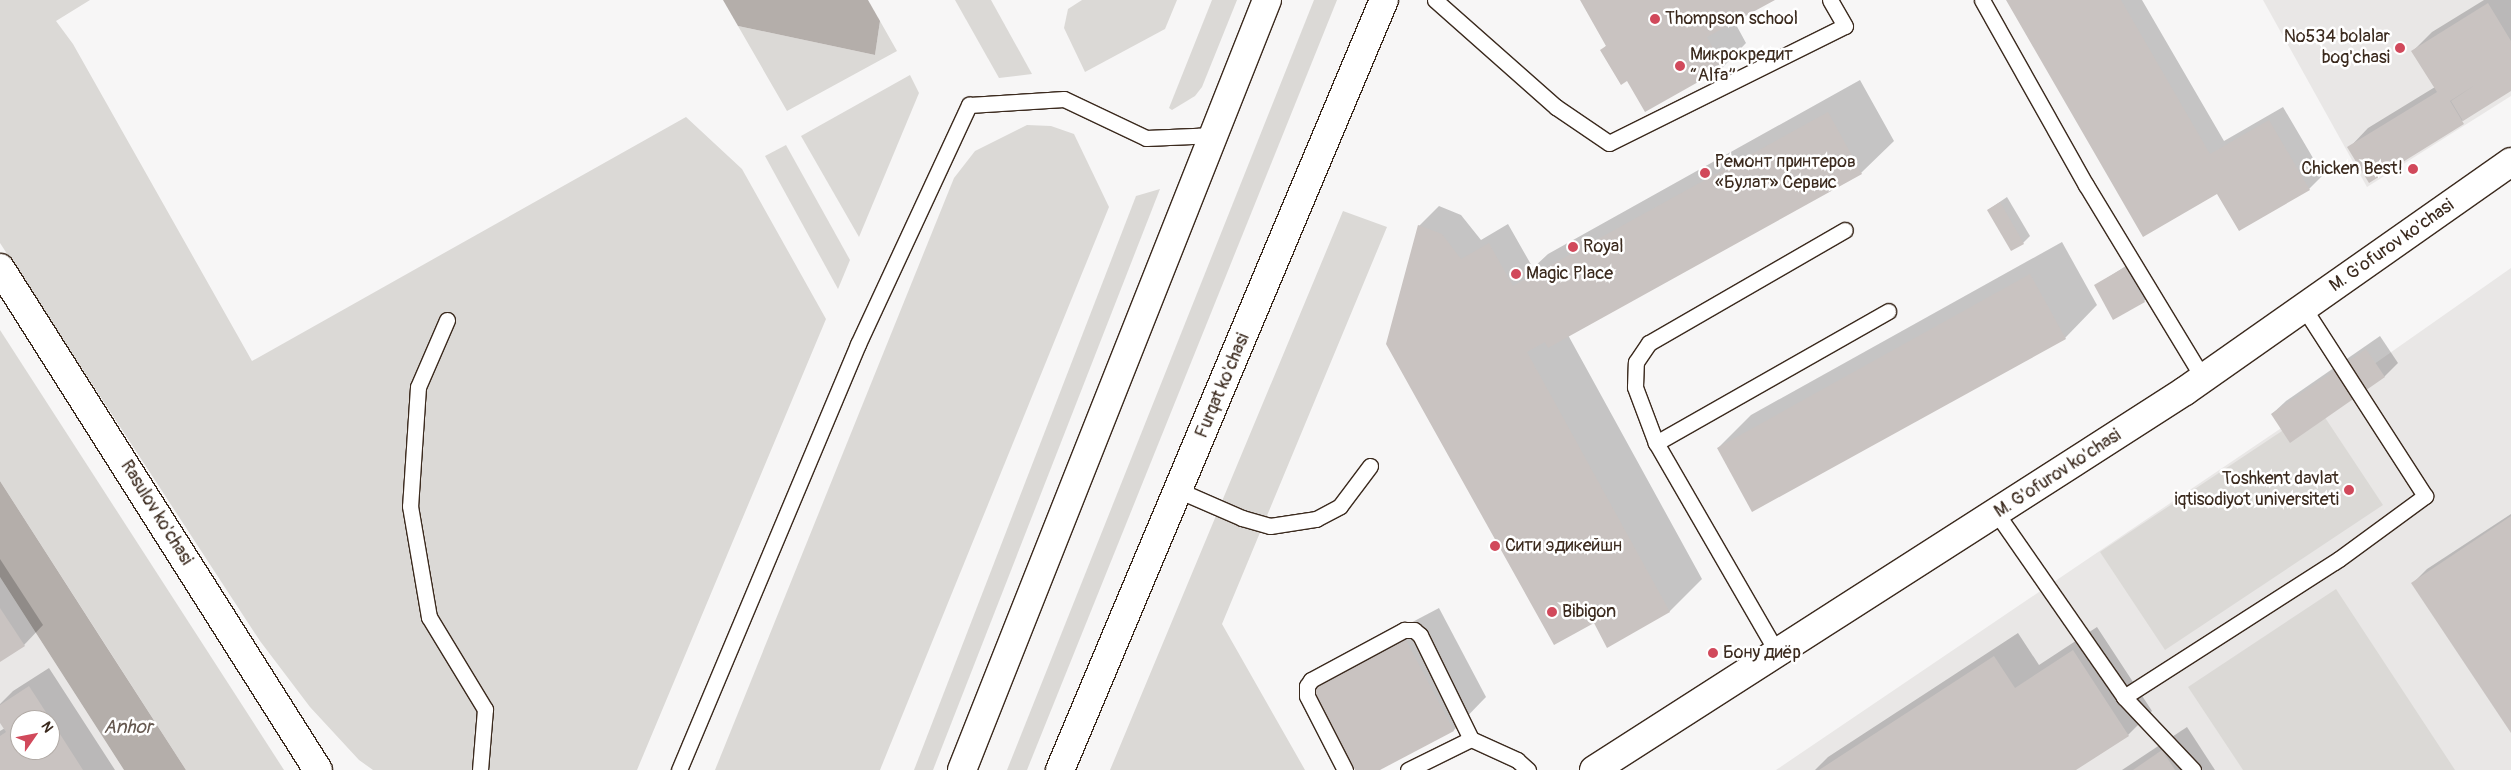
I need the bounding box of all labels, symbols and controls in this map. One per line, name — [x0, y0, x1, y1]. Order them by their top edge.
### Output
place label: Thompson school — [1665, 8, 1798, 30]
marker: Thompson school — [1649, 13, 1661, 25]
place label: №534 bolalar bog'chasi — [2284, 27, 2390, 70]
marker: №534 bolalar bog'chasi — [2394, 42, 2406, 54]
place label: Микрокредит “Alfa” — [1690, 45, 1793, 88]
marker: Микрокредит “Alfa” — [1674, 60, 1686, 72]
place label: Ремонт принтеров «Булат» Сервис — [1715, 152, 1856, 194]
place label: Chicken Best! — [2301, 158, 2403, 180]
marker: Chicken Best! — [2407, 163, 2419, 175]
marker: Ремонт принтеров «Булат» Сервис — [1699, 167, 1711, 179]
street label: M. G'ofurov ko'chasi — [2326, 195, 2458, 297]
place label: Royal — [1583, 236, 1623, 258]
marker: Royal — [1567, 241, 1579, 253]
place label: Magic Place — [1526, 263, 1613, 285]
marker: Magic Place — [1510, 268, 1522, 280]
street label: Furqat ko'chasi — [1191, 330, 1255, 442]
street label: M. G'ofurov ko'chasi — [1991, 425, 2125, 523]
street label: Rasulov ko'chasi — [115, 457, 197, 569]
place label: Toshkent davlat iqtisodiyot universiteti — [2174, 469, 2339, 512]
marker: Toshkent davlat iqtisodiyot universiteti — [2343, 484, 2355, 496]
place label: Сити эдикейшн — [1505, 535, 1622, 557]
marker: Сити эдикейшн — [1489, 540, 1501, 552]
place label: Bibigon — [1562, 601, 1616, 623]
marker: Bibigon — [1546, 606, 1558, 618]
place label: Бону диёр — [1723, 642, 1801, 664]
marker: Бону диёр — [1707, 647, 1719, 659]
north arrow — [10, 710, 60, 760]
water label: Anhor — [104, 717, 152, 739]
text: N — [37, 719, 57, 736]

